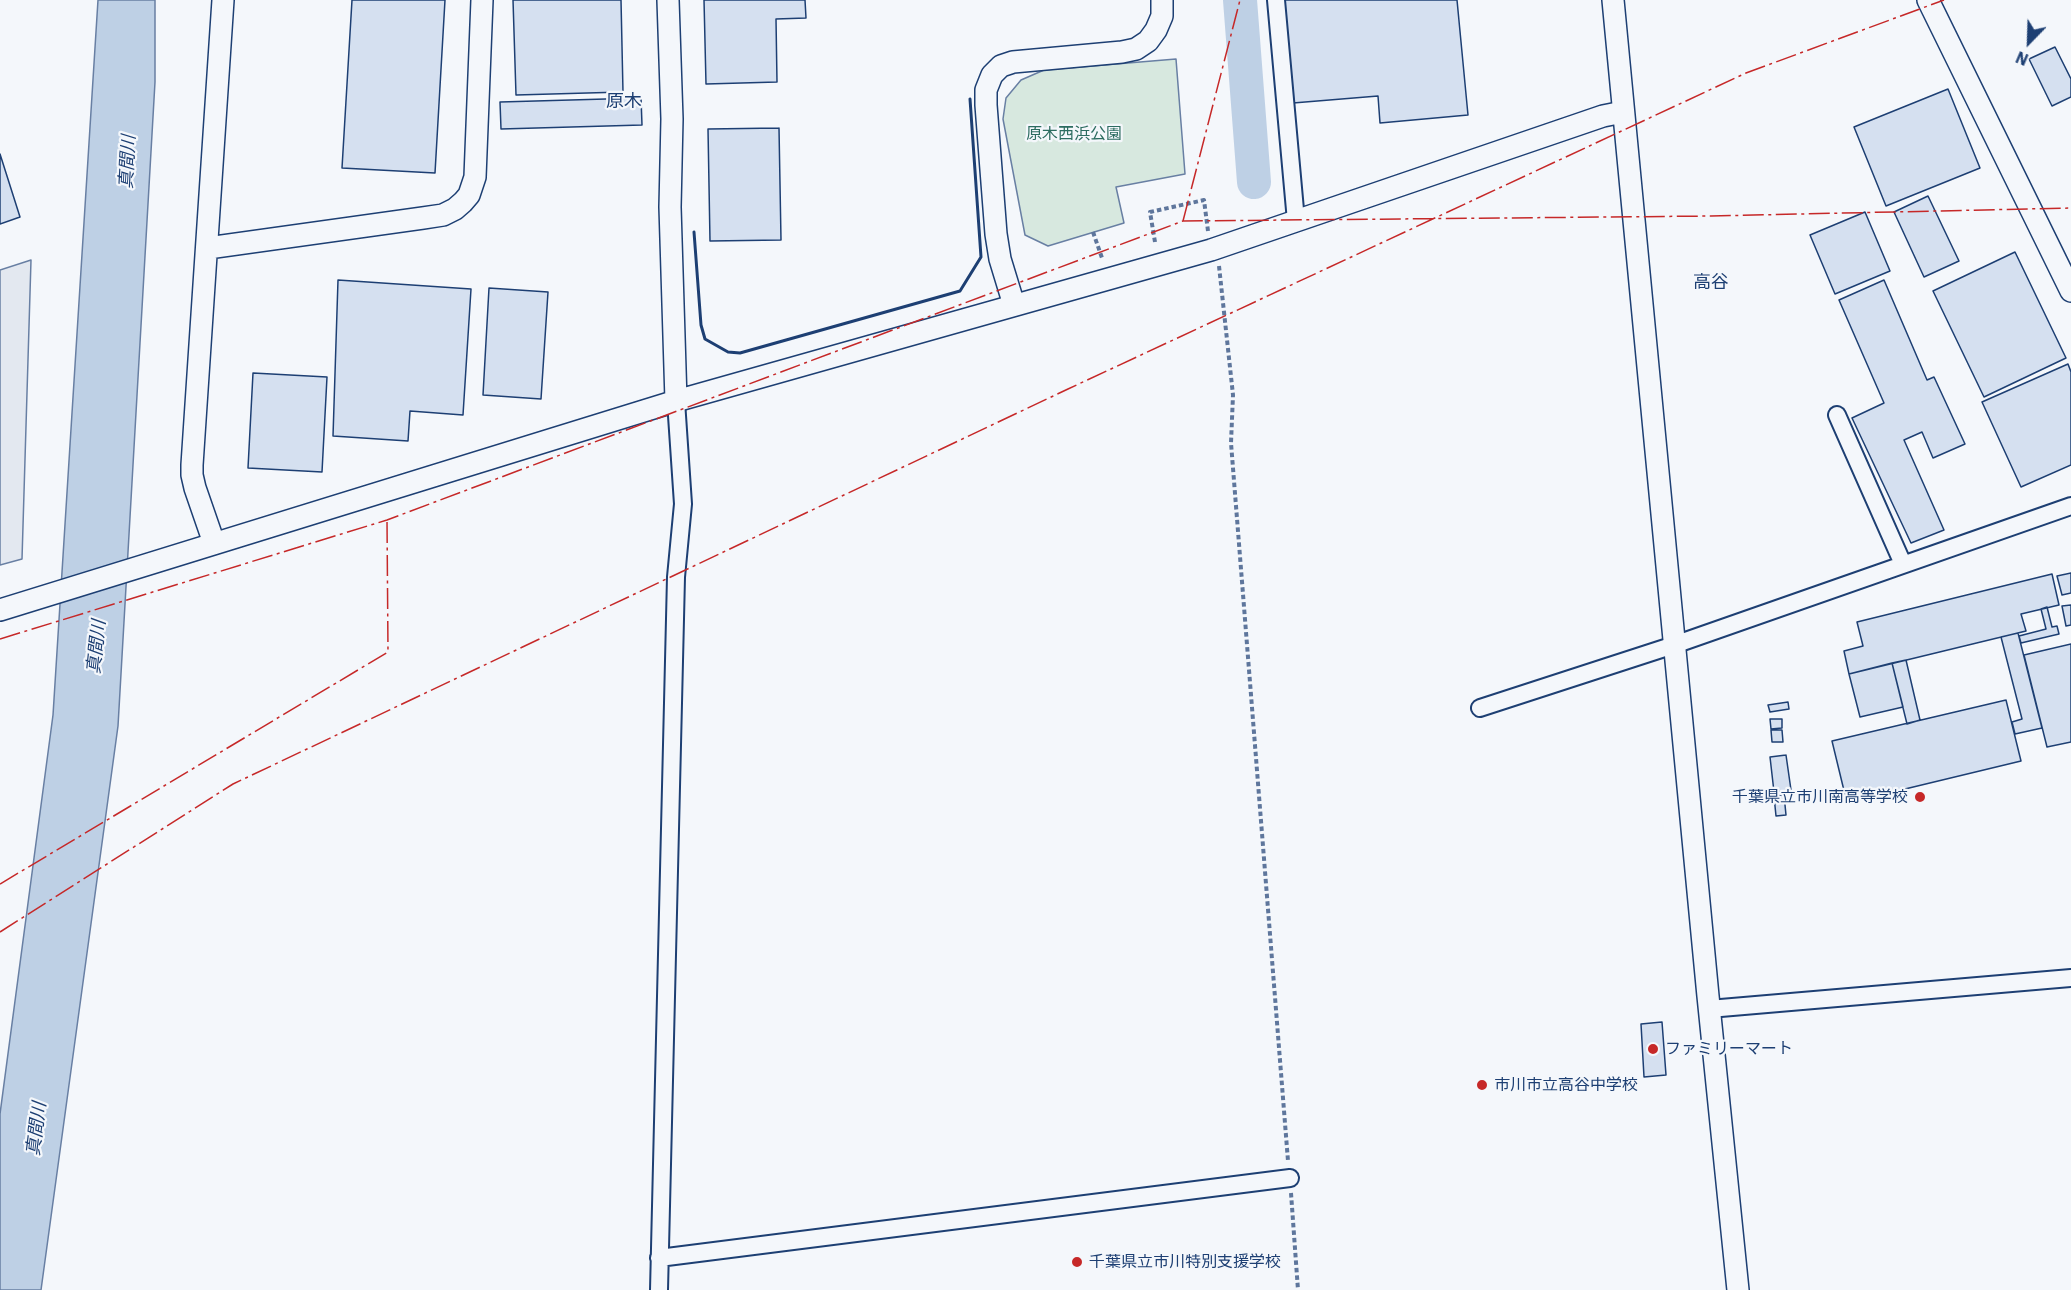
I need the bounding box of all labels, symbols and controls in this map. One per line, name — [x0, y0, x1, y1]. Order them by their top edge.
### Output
north arrow — [1999, 12, 2059, 72]
text: N — [2013, 47, 2031, 70]
district label: 原木 — [606, 91, 642, 113]
park label: 原木西浜公園 — [1026, 124, 1122, 144]
water label: 真間川 — [116, 134, 140, 190]
district label: 高谷 — [1693, 272, 1729, 294]
water label: 真間川 — [83, 619, 111, 675]
place label: 千葉県立市川南高等学校 — [1732, 787, 1908, 807]
marker: 千葉県立市川南高等学校 — [1913, 790, 1927, 804]
place label: ファミリーマート — [1665, 1039, 1793, 1059]
marker: ファミリーマート — [1646, 1042, 1660, 1056]
place label: 市川市立高谷中学校 — [1494, 1075, 1638, 1095]
marker: 市川市立高谷中学校 — [1475, 1078, 1489, 1092]
water label: 真間川 — [23, 1101, 51, 1157]
place label: 千葉県立市川特別支援学校 — [1089, 1252, 1281, 1272]
marker: 千葉県立市川特別支援学校 — [1070, 1255, 1084, 1269]

